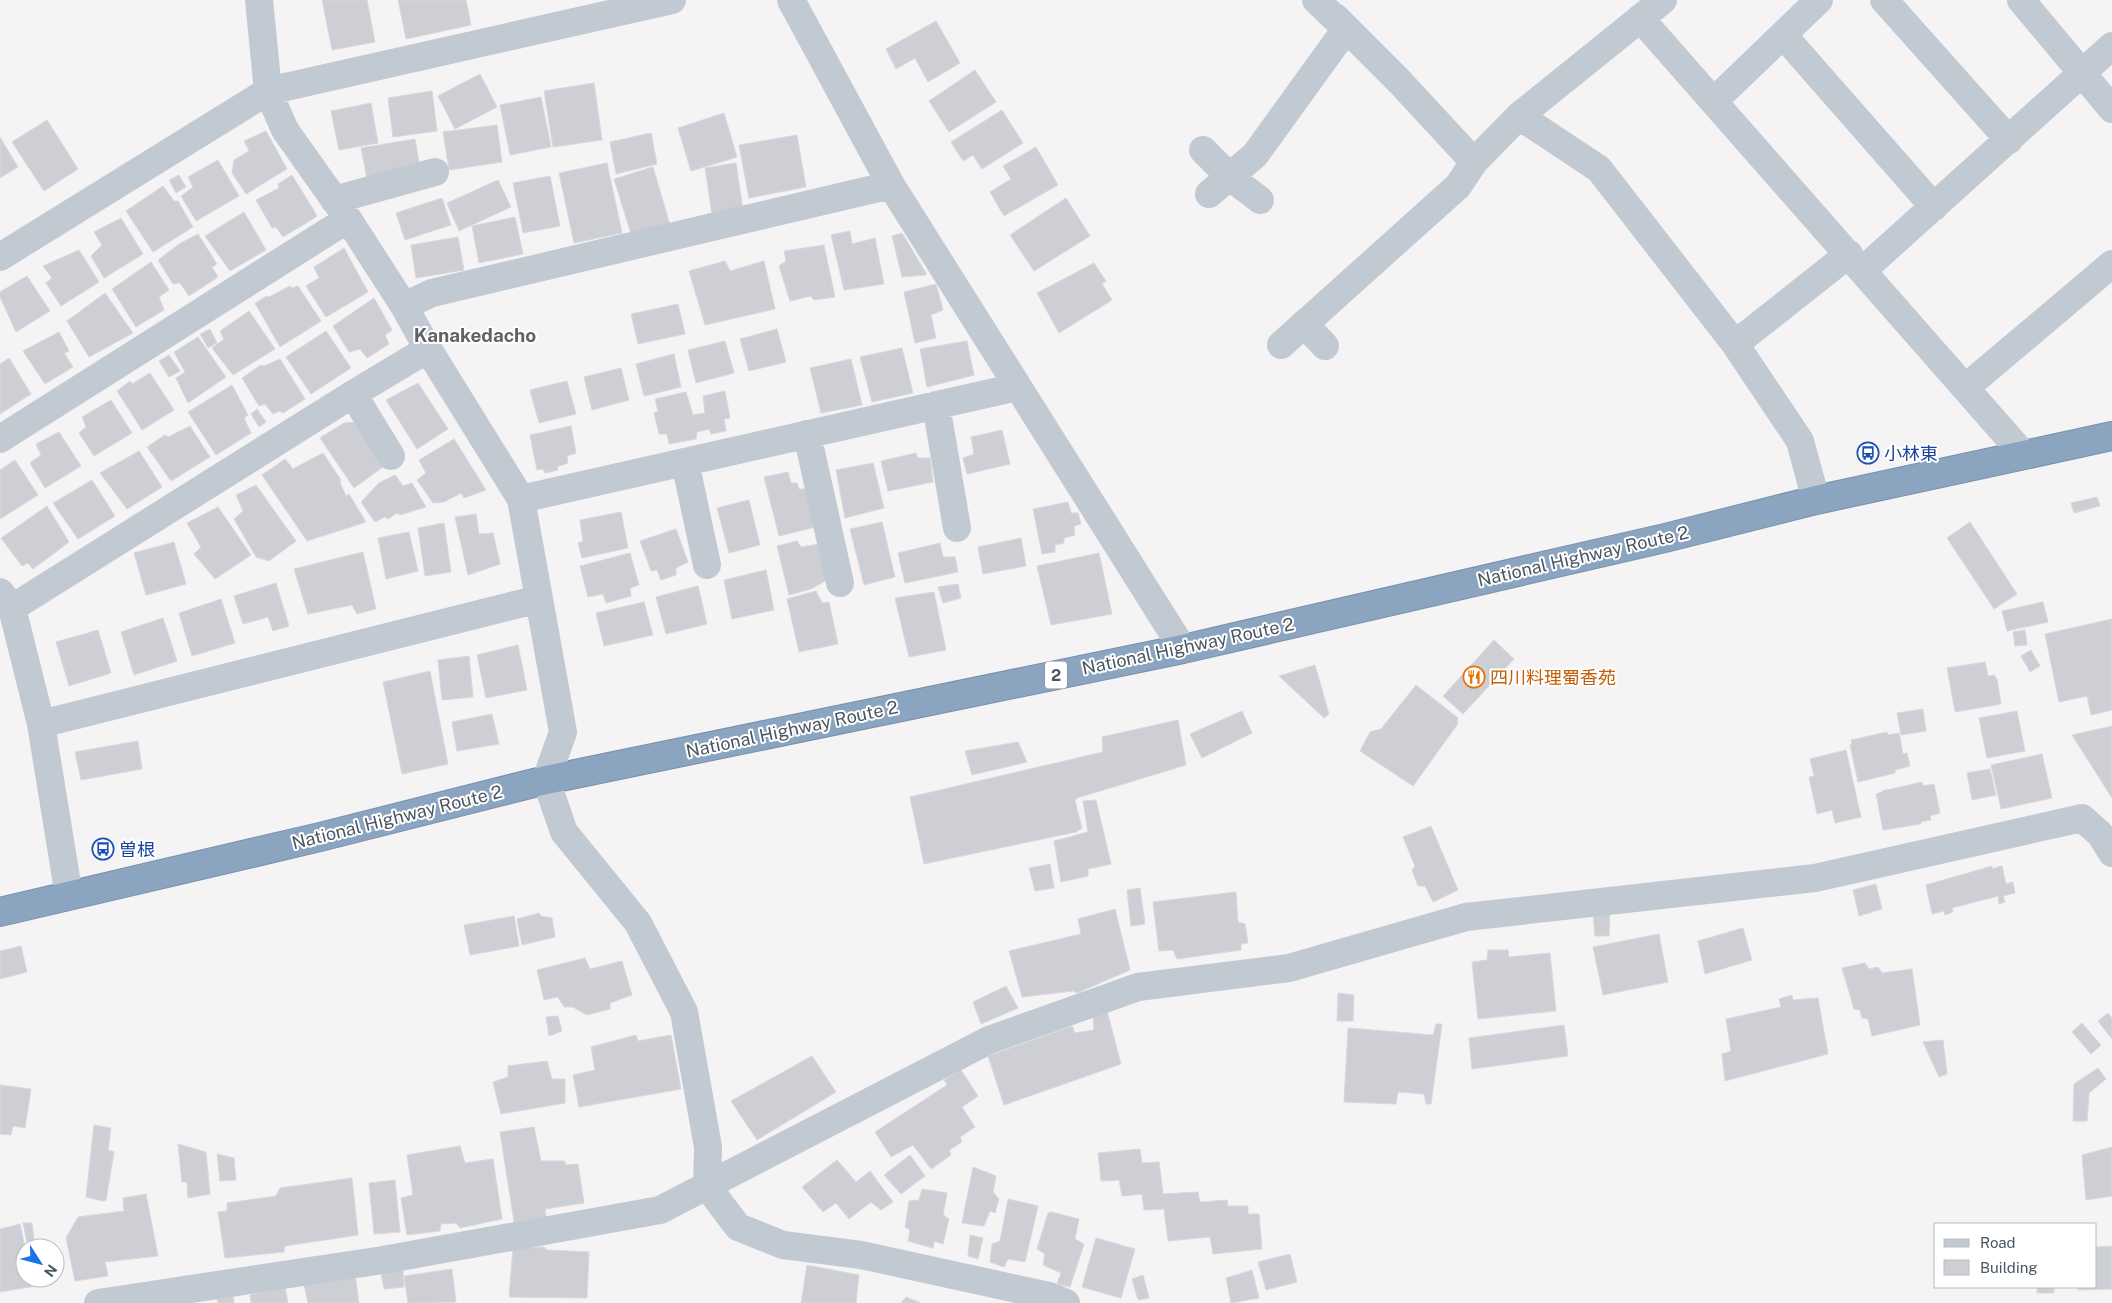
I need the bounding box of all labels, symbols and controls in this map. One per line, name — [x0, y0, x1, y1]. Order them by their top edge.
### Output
district label: Kanakedacho — [414, 324, 536, 346]
bus stop icon: 小林東 — [1856, 441, 1880, 465]
place label: 小林東 — [1884, 443, 1938, 464]
street label: National Highway Route 2 — [1475, 521, 1691, 591]
street label: National Highway Route 2 — [1080, 613, 1296, 679]
road number: 2 — [1045, 662, 1067, 688]
restaurant icon: 四川料理蜀香苑 — [1462, 665, 1486, 689]
place label: 四川料理蜀香苑 — [1490, 667, 1616, 688]
street label: National Highway Route 2 — [684, 696, 900, 762]
street label: National Highway Route 2 — [290, 781, 504, 853]
bus stop icon: 曽根 — [91, 837, 115, 861]
place label: 曽根 — [119, 839, 155, 860]
legend — [1934, 1223, 2097, 1288]
text: Road — [1980, 1234, 2016, 1251]
north arrow — [15, 1238, 65, 1288]
text: Building — [1980, 1259, 2038, 1276]
text: N — [41, 1262, 60, 1280]

